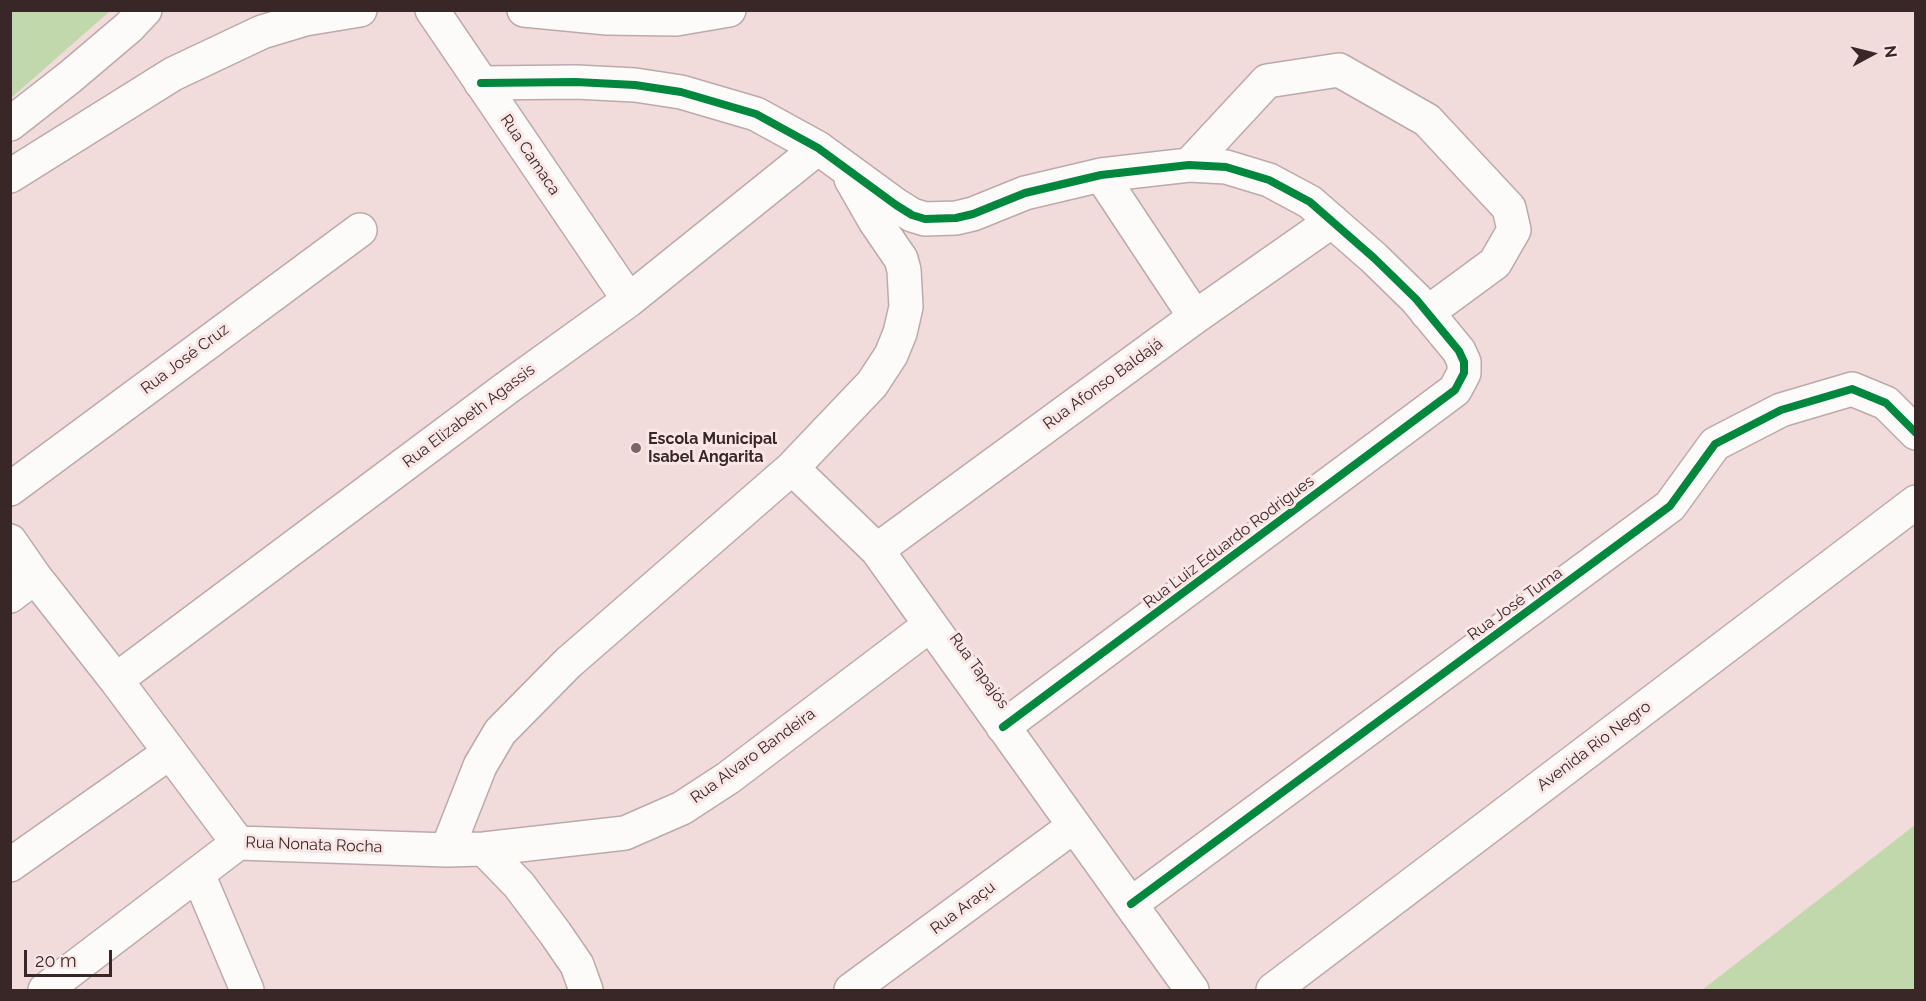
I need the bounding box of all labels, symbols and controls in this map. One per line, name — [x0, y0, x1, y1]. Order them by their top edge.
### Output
north arrow — [1842, 24, 1902, 84]
text: N — [1880, 45, 1901, 59]
street label: Rua Camaca — [496, 111, 564, 199]
street label: Rua José Cruz — [137, 320, 233, 398]
street label: Rua Afonso Baldajá — [1039, 334, 1167, 434]
street label: Rua Elizabeth Agassis — [399, 360, 539, 472]
place label: Escola Municipal Isabel Angarita — [648, 429, 777, 467]
marker: Escola Municipal Isabel Angarita — [629, 441, 643, 455]
street label: Rua Luiz Eduardo Rodrigues — [1140, 472, 1318, 612]
street label: Rua José Tuma — [1464, 563, 1566, 645]
street label: Rua Tapajós — [945, 629, 1013, 713]
street label: Avenida Rio Negro — [1533, 697, 1655, 795]
street label: Rua Alvaro Bandeira — [687, 704, 819, 808]
street label: Rua Nonata Rocha — [245, 833, 383, 857]
street label: Rua Araçu — [927, 877, 999, 939]
scale bar — [27, 938, 116, 976]
text: 20 m — [35, 950, 77, 971]

